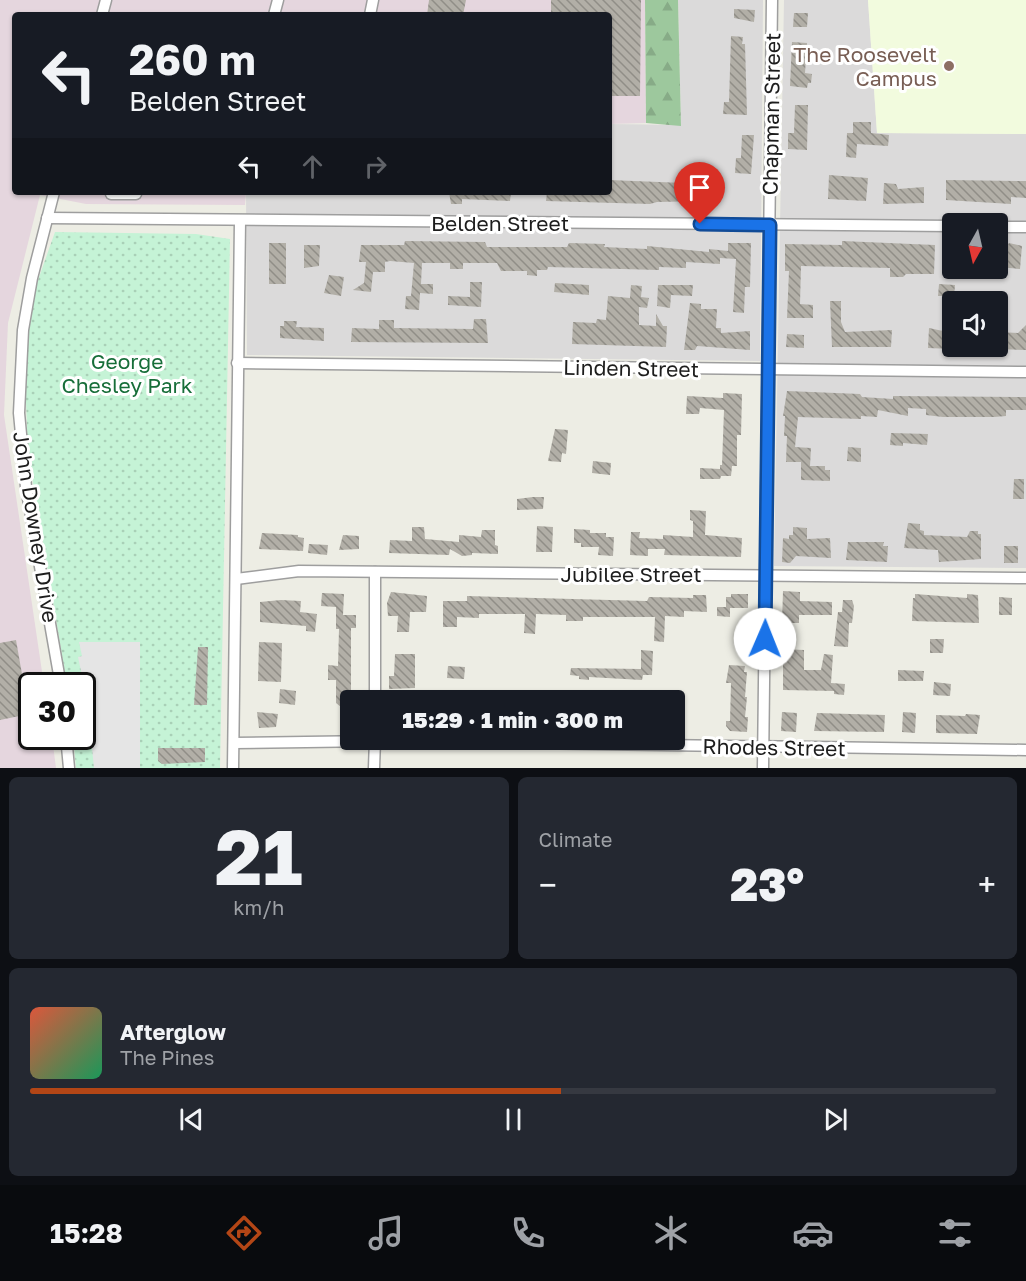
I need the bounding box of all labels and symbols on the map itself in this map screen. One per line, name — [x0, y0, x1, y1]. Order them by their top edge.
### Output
street label: Chapman Street — [757, 32, 785, 196]
place label: The Roosevelt Campus — [793, 41, 937, 91]
marker: The Roosevelt Campus — [942, 59, 956, 73]
pin — [674, 162, 725, 224]
street label: Belden Street — [431, 210, 569, 236]
north arrow — [942, 213, 1008, 279]
park label: George Chesley Park — [61, 348, 193, 398]
street label: Linden Street — [563, 354, 699, 382]
street label: John Downey Drive — [8, 430, 64, 624]
street label: Jubilee Street — [560, 561, 702, 587]
position arrow — [733, 607, 797, 671]
speed limit sign: 30 — [18, 672, 96, 750]
street label: Rhodes Street — [702, 733, 846, 761]

